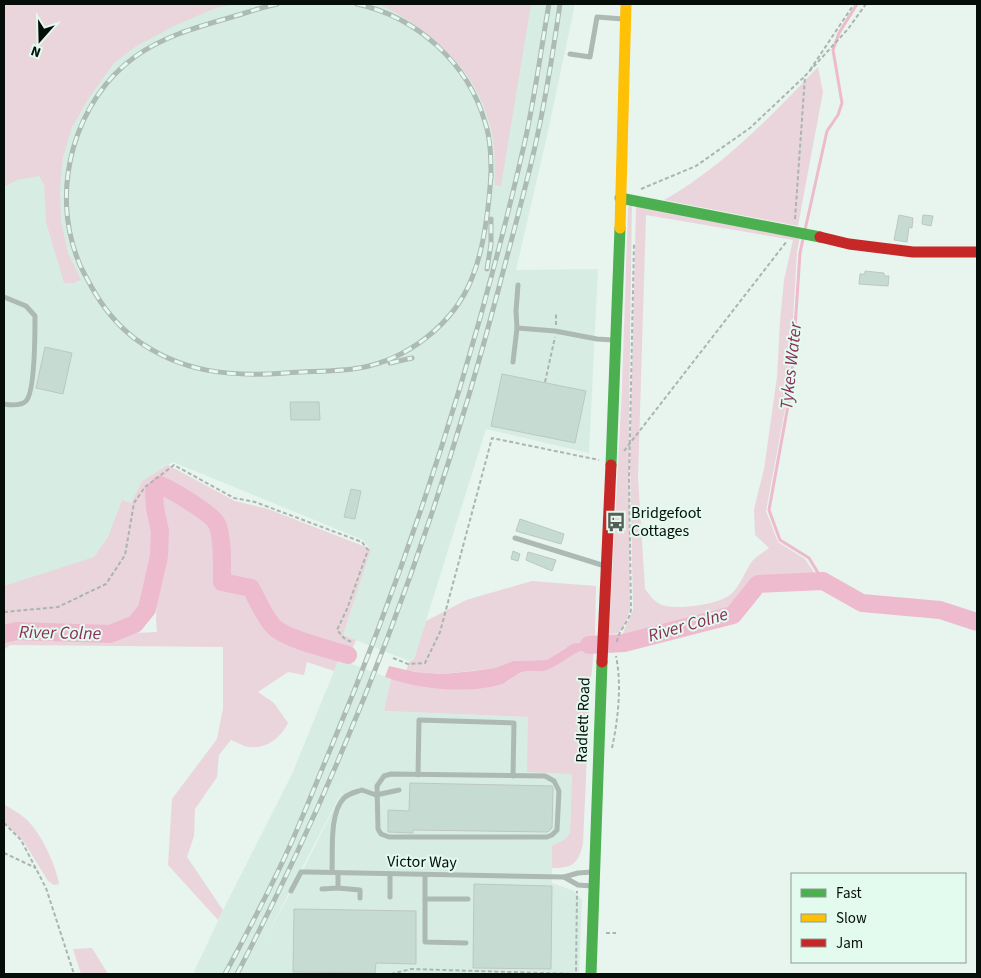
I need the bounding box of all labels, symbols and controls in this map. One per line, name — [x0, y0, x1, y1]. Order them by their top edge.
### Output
north arrow — [15, 15, 65, 65]
text: N — [28, 40, 44, 62]
water label: Tykes Water — [774, 320, 808, 411]
place label: Bridgefoot Cottages — [631, 502, 702, 542]
bus stop icon: Bridgefoot Cottages — [605, 511, 627, 533]
water label: River Colne — [645, 602, 731, 648]
water label: River Colne — [19, 620, 102, 646]
street label: Radlett Road — [571, 677, 595, 763]
street label: Victor Way — [387, 850, 458, 874]
legend — [791, 873, 966, 963]
text: Fast — [836, 883, 862, 904]
text: Slow — [836, 908, 867, 929]
text: Jam — [836, 933, 863, 954]

